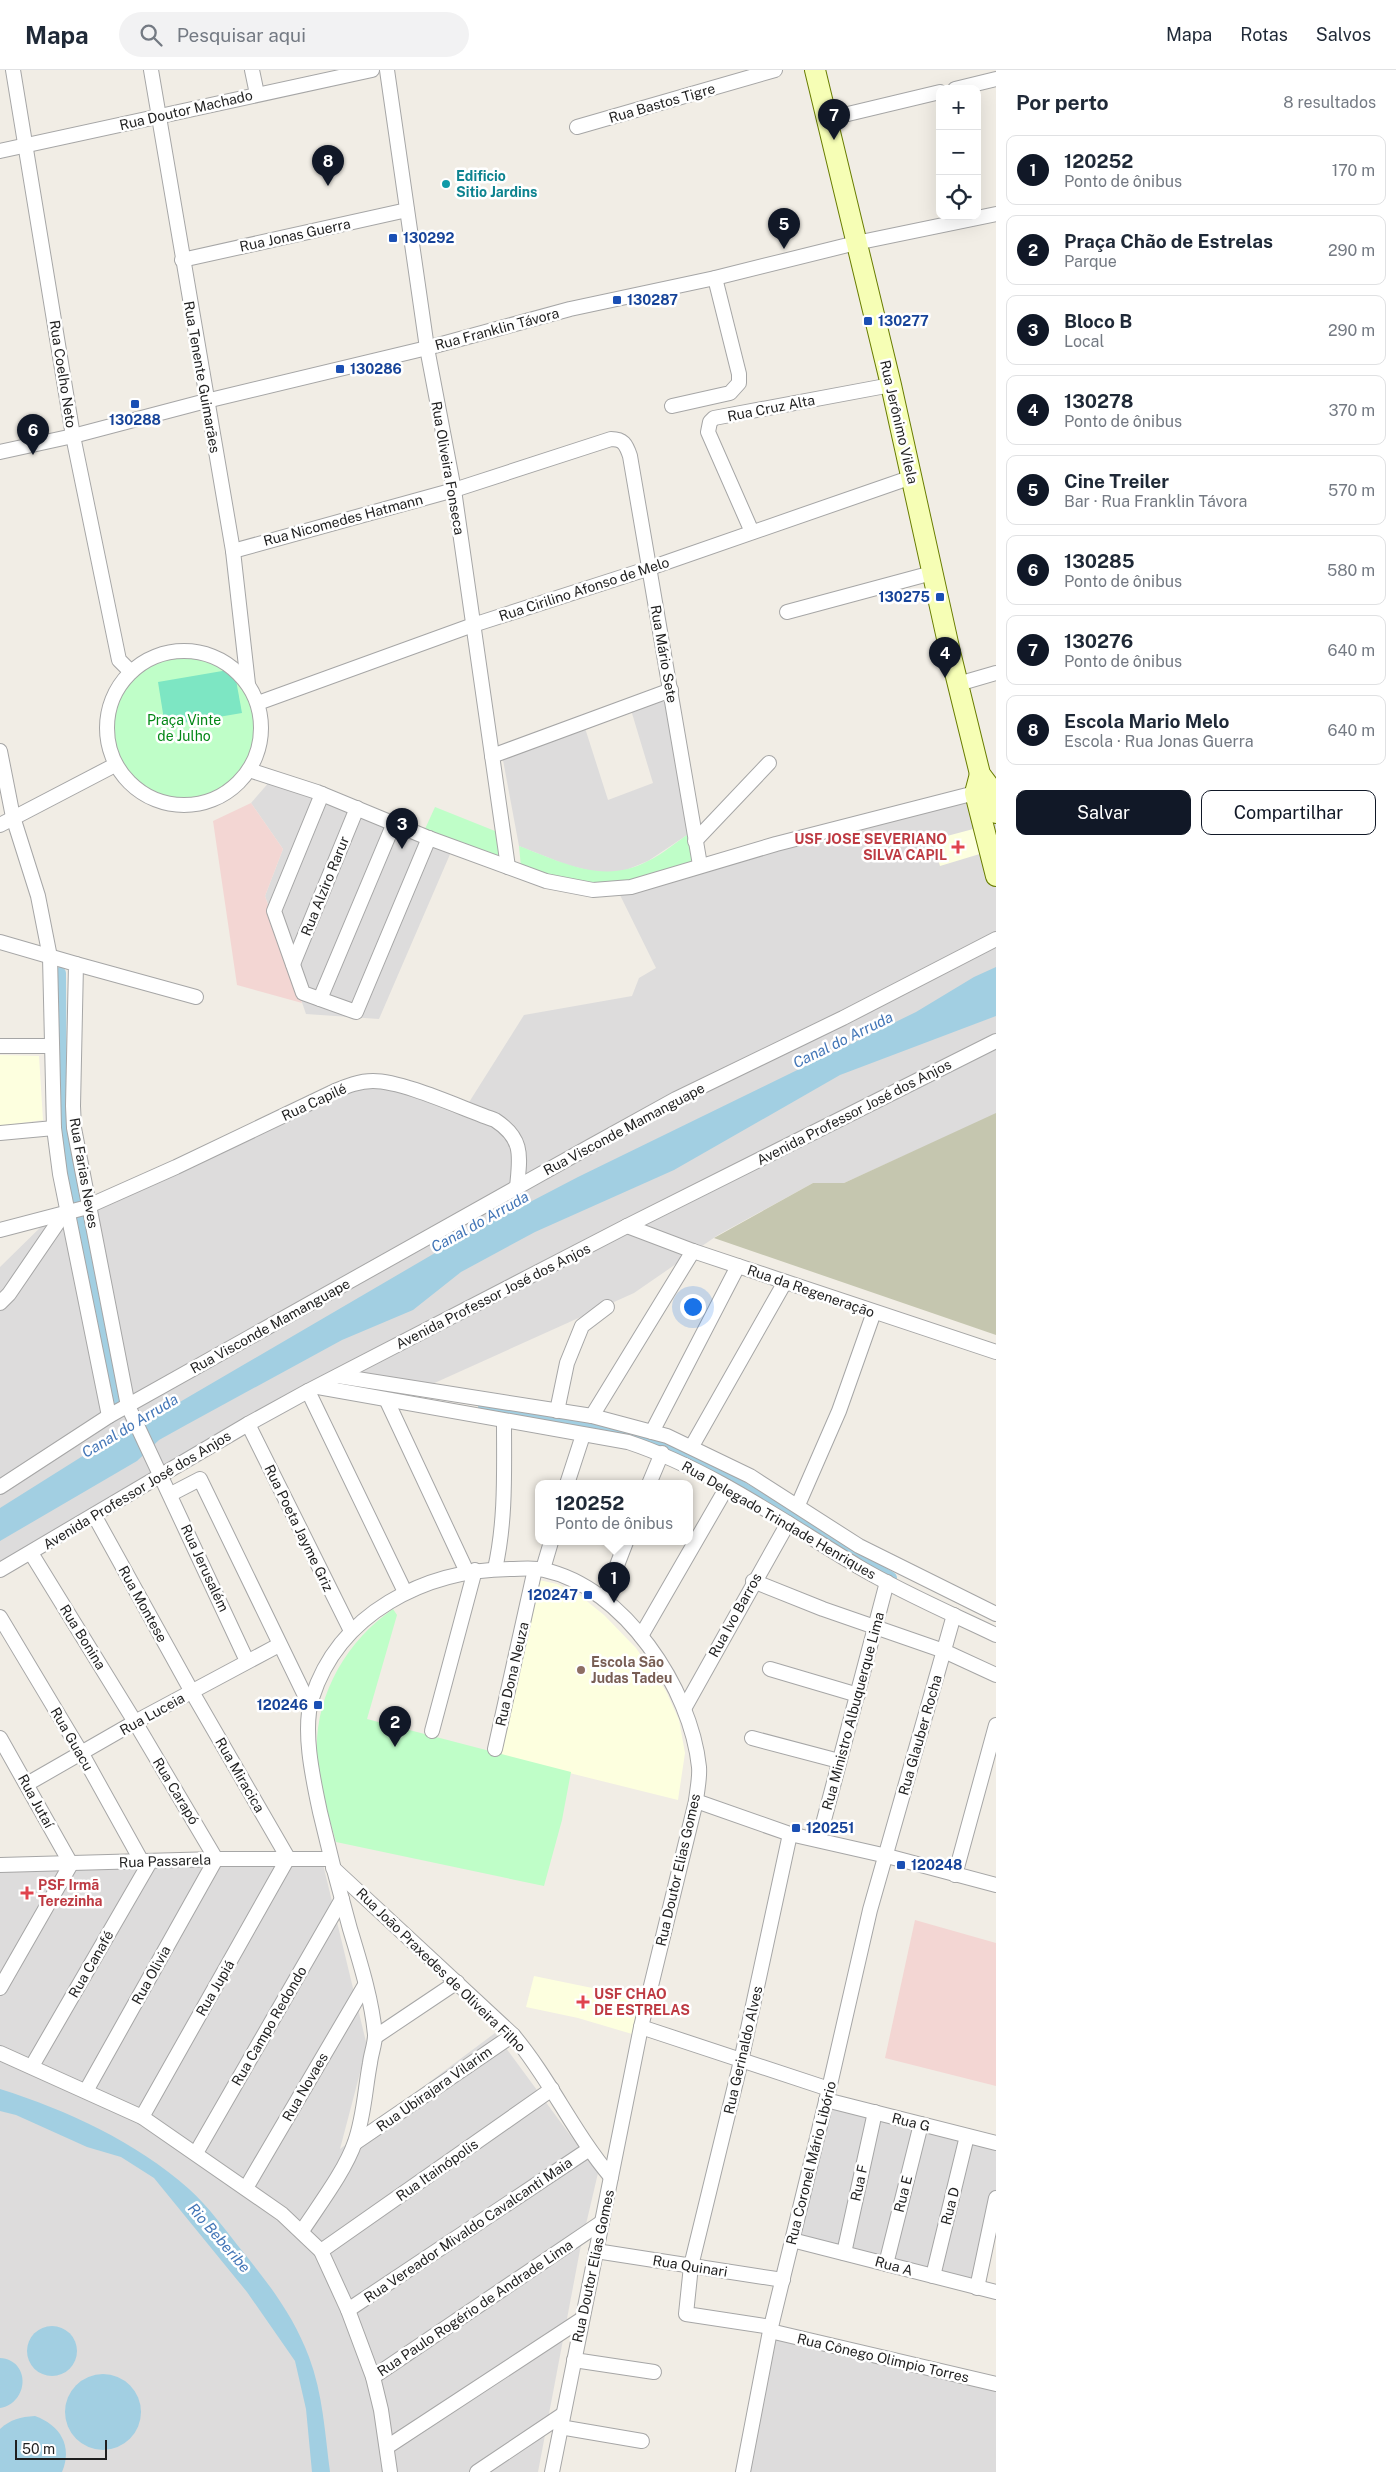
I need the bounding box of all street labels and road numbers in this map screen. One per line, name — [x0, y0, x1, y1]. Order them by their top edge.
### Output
street label: Rua Bastos Tigre — [607, 80, 717, 126]
street label: Rua Doutor Machado — [118, 87, 254, 133]
street label: Rua Jonas Guerra — [238, 215, 352, 255]
street label: Rua Tenente Guimarães — [181, 300, 223, 454]
street label: Rua Franklin Távora — [433, 305, 561, 353]
street label: Rua Coelho Neto — [47, 319, 79, 429]
street label: Rua Jerônimo Vilela — [877, 359, 921, 485]
street label: Rua Cruz Alta — [726, 392, 816, 424]
street label: Rua Oliveira Fonseca — [428, 400, 468, 536]
street label: Rua Nicomedes Hatmann — [262, 491, 424, 549]
street label: Rua Cirilino Afonso de Melo — [497, 554, 671, 624]
street label: Rua Mário Sete — [648, 604, 680, 704]
street label: Rua Alziro Rarur — [298, 834, 352, 938]
street label: Avenida Professor José dos Anjos — [754, 1056, 954, 1168]
street label: Rua Capilé — [279, 1080, 349, 1124]
street label: Rua Visconde Mamanguape — [541, 1080, 707, 1178]
street label: Rua Farias Neves — [66, 1117, 102, 1229]
street label: Avenida Professor José dos Anjos — [393, 1240, 593, 1352]
street label: Rua da Regeneração — [745, 1262, 877, 1320]
street label: Rua Visconde Mamanguape — [187, 1275, 353, 1377]
street label: Avenida Professor José dos Anjos — [40, 1428, 234, 1552]
street label: Rua Delegado Trindade Henriques — [679, 1458, 879, 1582]
street label: Rua Poeta Jayme Griz — [261, 1462, 337, 1594]
street label: Rua Jerusalém — [178, 1522, 232, 1614]
street label: Rua Montese — [115, 1563, 171, 1645]
street label: Rua Ivo Barros — [705, 1570, 765, 1660]
street label: Rua Bonina — [57, 1602, 109, 1672]
street label: Rua Ministro Albuquerque Lima — [819, 1610, 887, 1812]
street label: Rua Dona Neuza — [492, 1620, 532, 1728]
street label: Rua Glauber Rocha — [895, 1673, 945, 1797]
street label: Rua Luceia — [117, 1690, 187, 1738]
street label: Rua Guacu — [47, 1704, 97, 1774]
street label: Rua Miracica — [212, 1735, 268, 1815]
street label: Rua Carapó — [150, 1755, 202, 1827]
street label: Rua Jutaí — [15, 1771, 58, 1831]
street label: Rua Doutor Elias Gomes — [653, 1792, 703, 1948]
street label: Rua Passarela — [119, 1851, 211, 1871]
street label: Rua João Praxedes de Oliveira Filho — [353, 1885, 529, 2055]
street label: Rua Canafé — [65, 1928, 117, 2000]
street label: Rua Olivia — [128, 1943, 174, 2007]
street label: Rua Jupiá — [193, 1957, 237, 2019]
street label: Rua Campo Redondo — [228, 1963, 310, 2089]
street label: Rua Gerinaldo Alves — [720, 1984, 766, 2116]
street label: Rua Ubirajara Vilarim — [373, 2043, 495, 2135]
street label: Rua Novaes — [279, 2050, 331, 2124]
street label: Rua Coronel Mário Libório — [783, 2079, 839, 2247]
street label: Rua G — [890, 2110, 932, 2134]
street label: Rua Itainópolis — [393, 2136, 481, 2204]
street label: Rua Vereador Mivaldo Cavalcanti Maia — [361, 2154, 575, 2306]
street label: Rua F — [847, 2163, 871, 2203]
street label: Rua E — [891, 2174, 915, 2214]
street label: Rua D — [938, 2185, 962, 2227]
street label: Rua Doutor Elias Gomes — [569, 2188, 617, 2344]
street label: Rua Paulo Rogério de Andrade Lima — [374, 2236, 576, 2380]
street label: Rua Quinari — [651, 2252, 729, 2280]
street label: Rua A — [873, 2253, 915, 2279]
street label: Rua Cônego Olimpio Torres — [795, 2330, 971, 2386]

